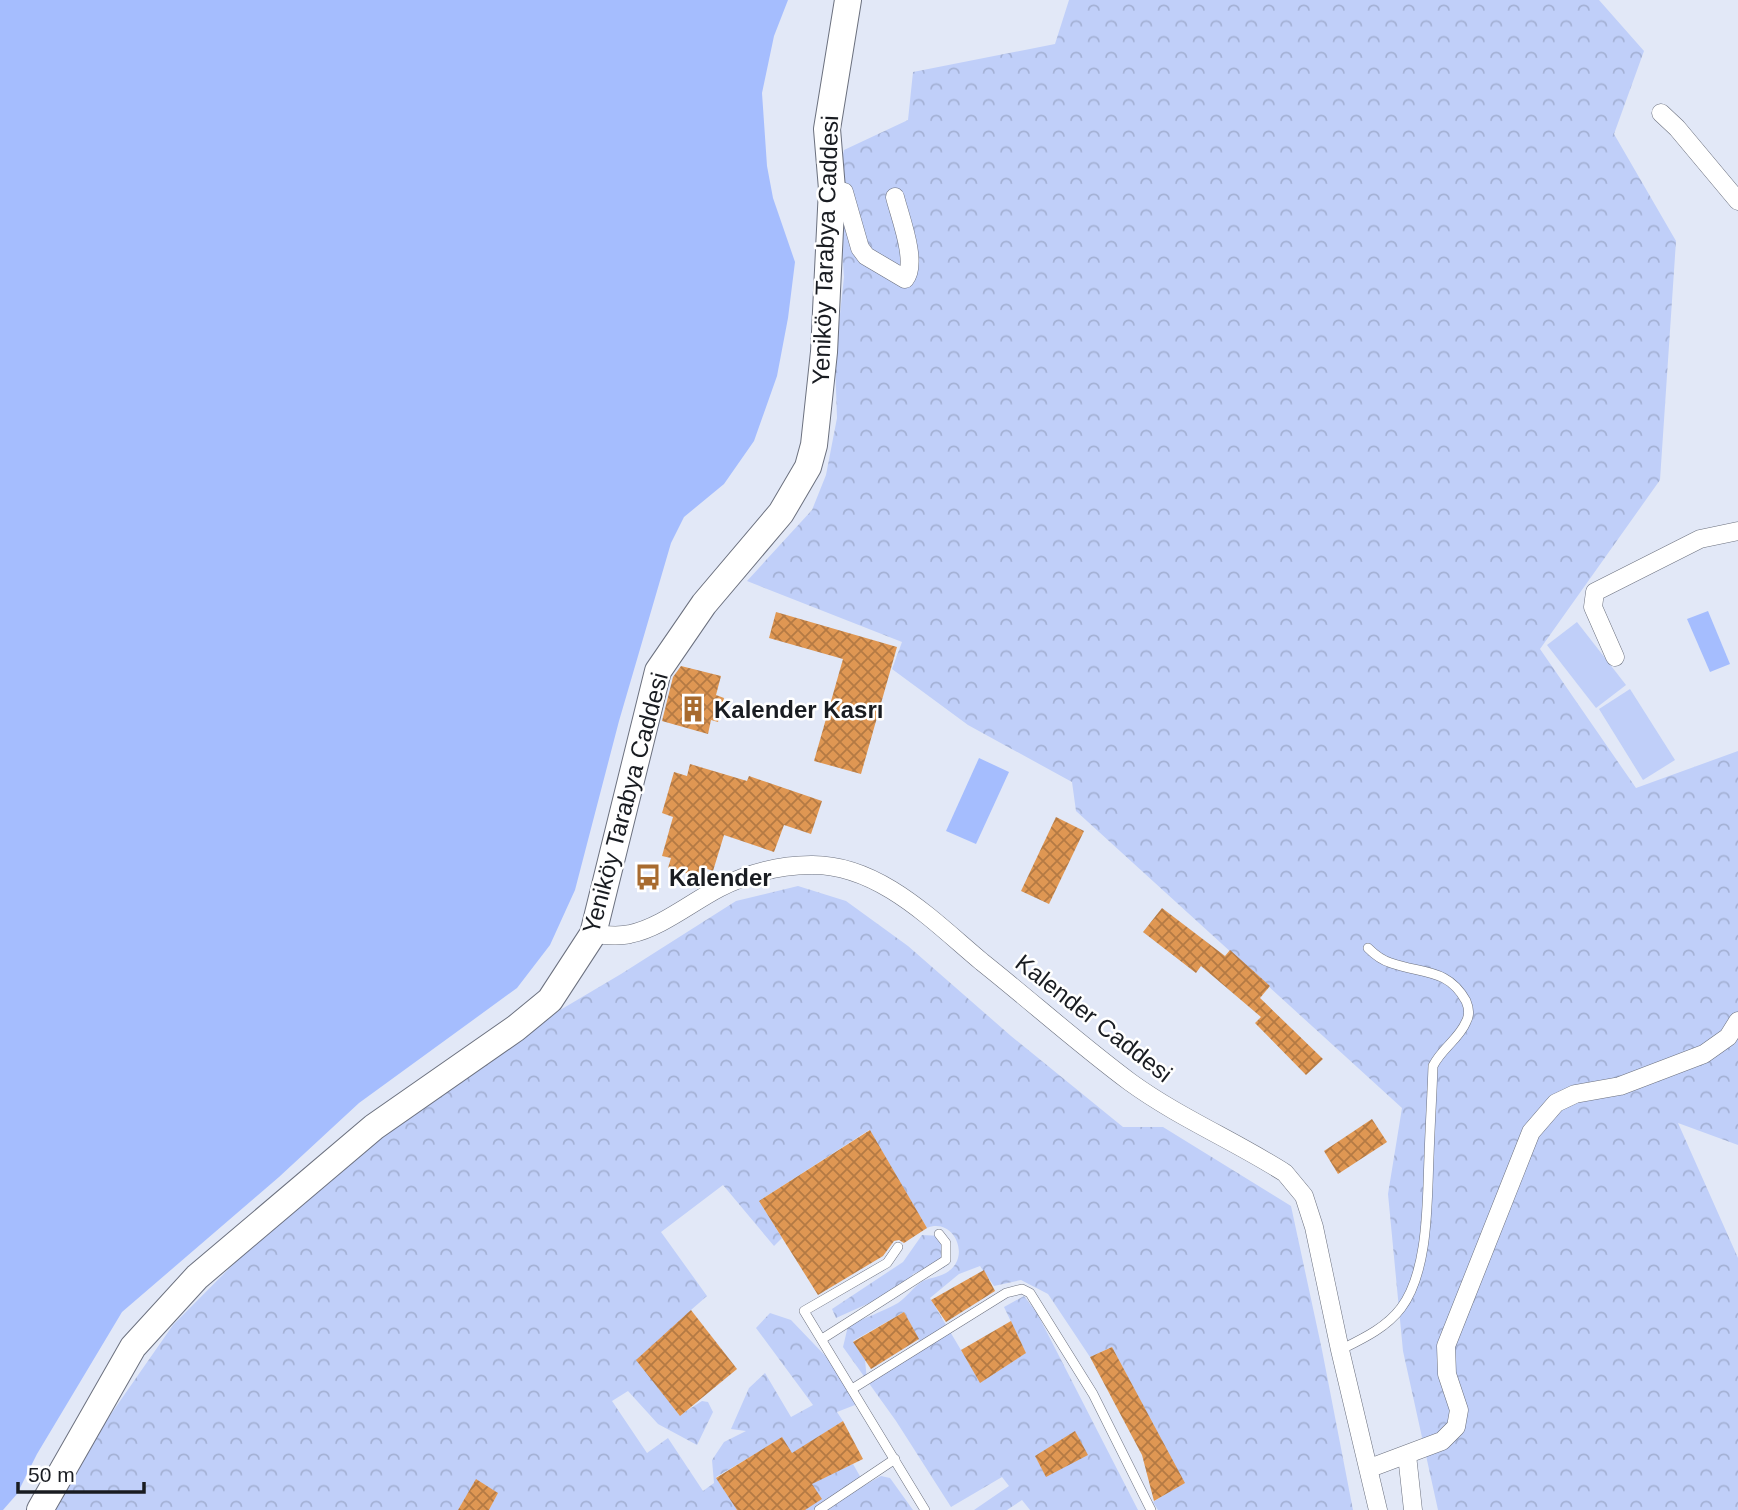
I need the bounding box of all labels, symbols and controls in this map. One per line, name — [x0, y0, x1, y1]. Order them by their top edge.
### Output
street label: Yeniköy Tarabya Caddesi — [807, 115, 843, 385]
street label: Yeniköy Tarabya Caddesi — [577, 669, 673, 937]
building icon: Kalender Kasrı — [678, 694, 708, 724]
place label: Kalender Kasrı — [714, 696, 883, 723]
bus stop icon: Kalender — [633, 862, 663, 892]
place label: Kalender — [669, 864, 772, 891]
street label: Kalender Caddesi — [1011, 949, 1177, 1087]
scale bar — [18, 1450, 144, 1494]
text: 50 m — [28, 1463, 75, 1486]

